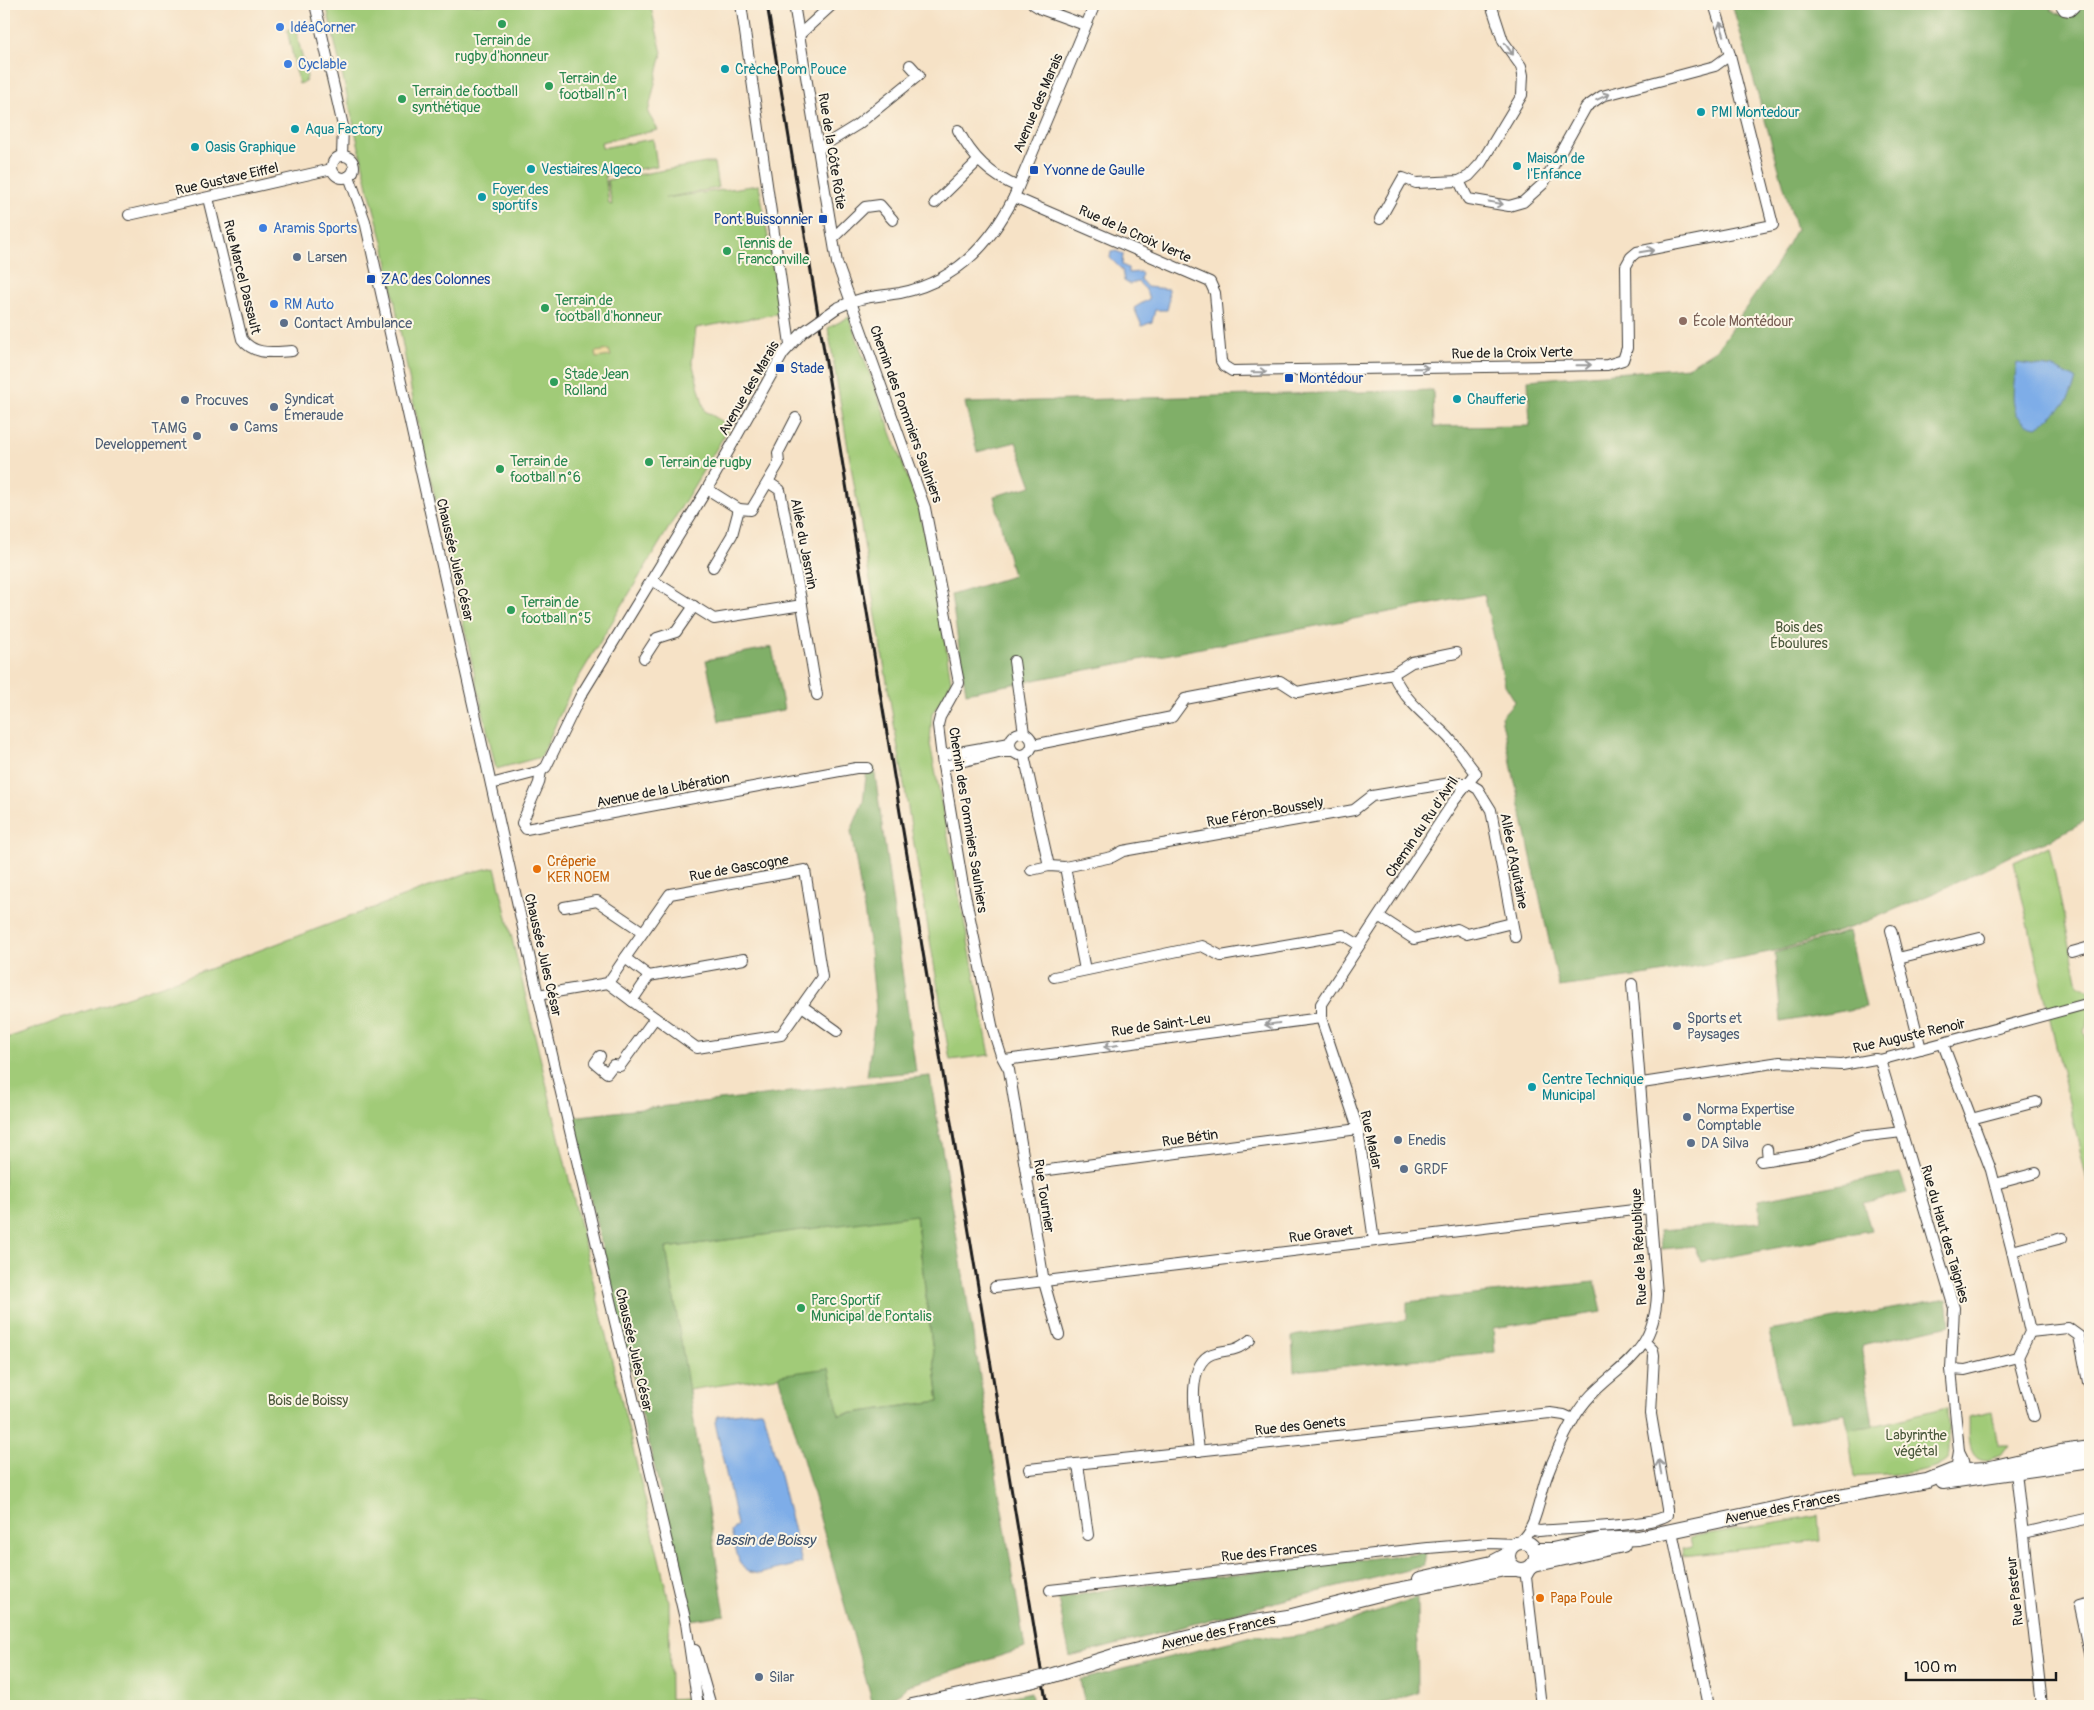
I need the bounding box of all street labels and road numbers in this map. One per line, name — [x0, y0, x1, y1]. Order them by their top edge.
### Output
street label: Avenue des Marais — [1009, 50, 1067, 155]
street label: Rue de la Côte Rôtie — [814, 92, 850, 210]
street label: Rue Gustave Eiffel — [174, 159, 280, 199]
street label: Rue de la Croix Verte — [1076, 202, 1194, 266]
street label: Rue Marcel Dassault — [220, 218, 264, 336]
street label: Chemin des Pommiers Saulniers — [866, 323, 946, 506]
street label: Avenue des Marais — [715, 337, 783, 438]
street label: Rue de la Croix Verte — [1451, 343, 1573, 363]
street label: Chaussée Jules César — [433, 497, 477, 623]
street label: Allée du Jasmin — [787, 497, 821, 591]
street label: Chemin des Pommiers Saulniers — [945, 726, 991, 915]
street label: Avenue de la Libération — [595, 769, 731, 811]
street label: Chemin du Ru d'Avril — [1382, 773, 1462, 881]
street label: Rue Féron-Boussely — [1205, 793, 1325, 831]
street label: Allée d'Aquitaine — [1496, 812, 1532, 910]
street label: Rue de Gascogne — [688, 851, 790, 885]
street label: Chaussée Jules César — [521, 892, 565, 1018]
street label: Rue de Saint-Leu — [1110, 1010, 1212, 1040]
street label: Rue Auguste Renoir — [1851, 1015, 1967, 1057]
street label: Rue Madar — [1356, 1109, 1386, 1171]
street label: Rue Bétin — [1161, 1126, 1219, 1150]
street label: Rue Tournier — [1030, 1158, 1058, 1234]
street label: Rue du Haut des Taignies — [1917, 1163, 1973, 1306]
street label: Rue de la République — [1627, 1188, 1651, 1306]
street label: Rue Gravet — [1288, 1222, 1355, 1246]
street label: Chaussée Jules César — [612, 1287, 656, 1413]
street label: Rue des Genets — [1254, 1413, 1347, 1439]
street label: Avenue des Frances — [1723, 1488, 1842, 1528]
street label: Rue des Frances — [1220, 1538, 1318, 1565]
street label: Rue Pasteur — [2003, 1555, 2027, 1627]
street label: Avenue des Frances — [1159, 1610, 1278, 1653]

